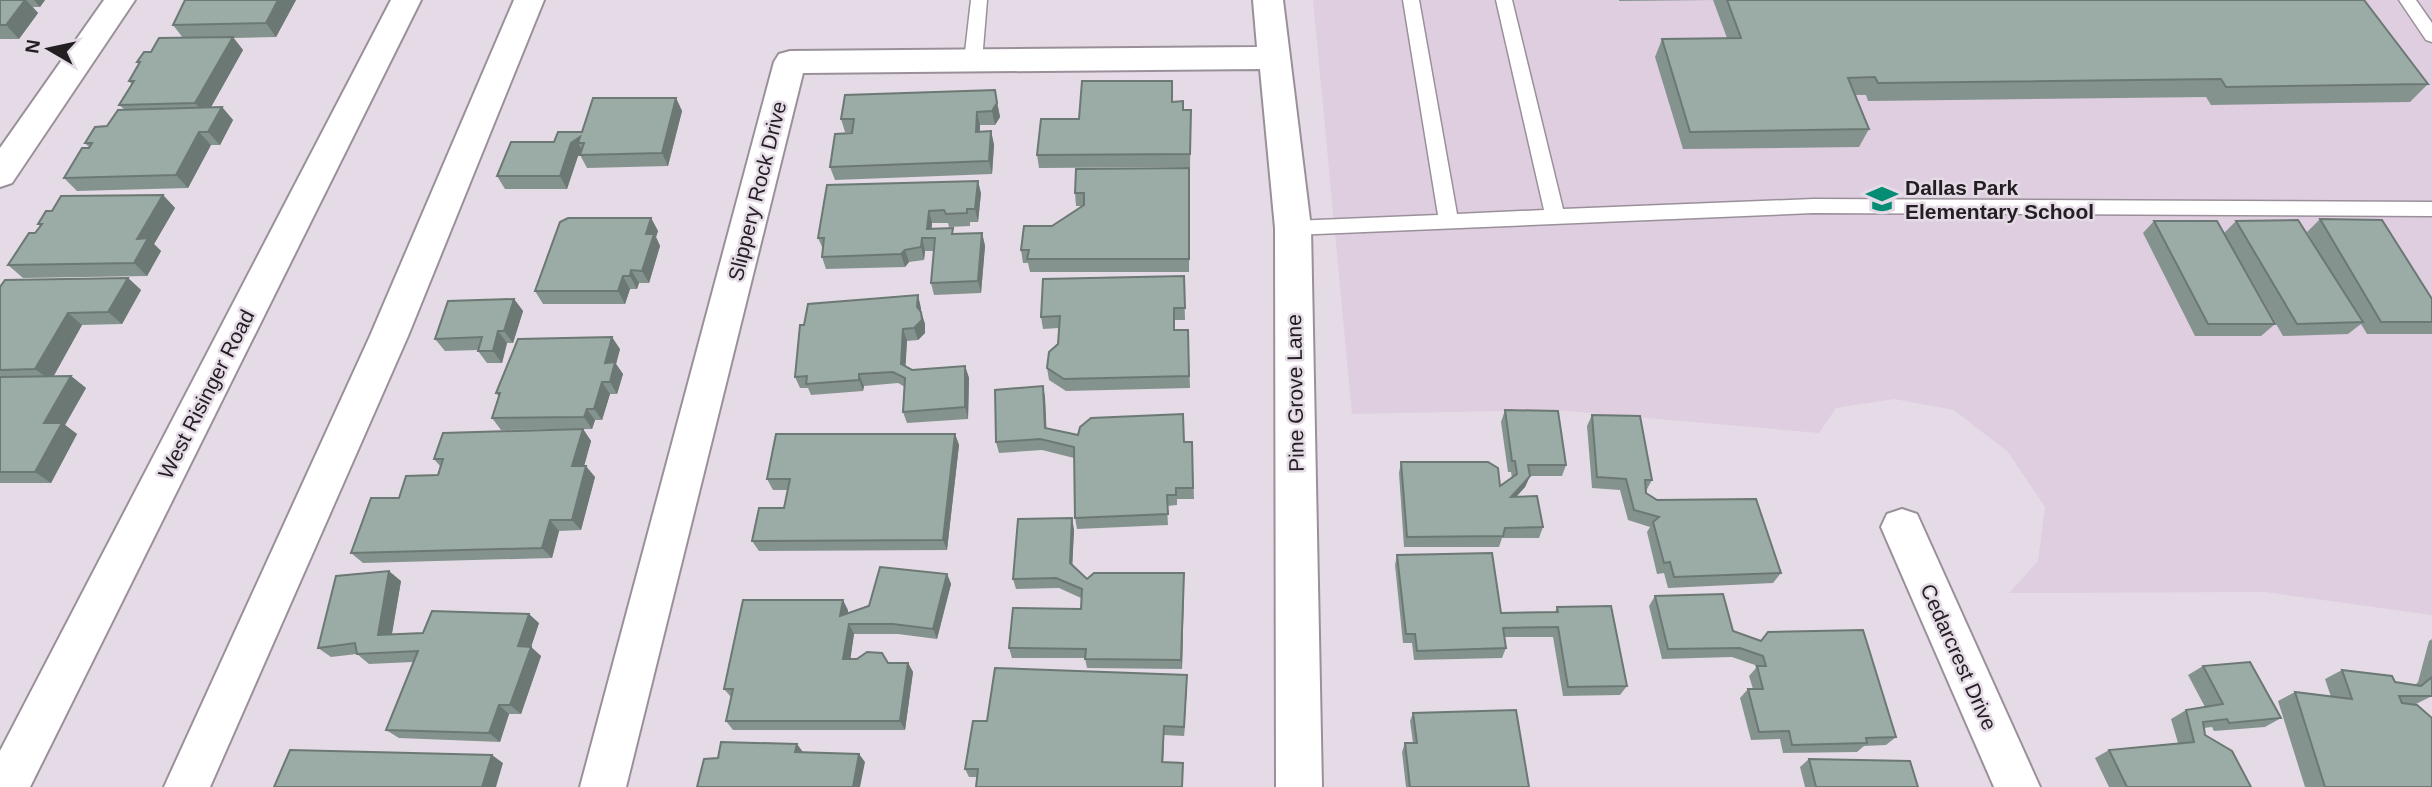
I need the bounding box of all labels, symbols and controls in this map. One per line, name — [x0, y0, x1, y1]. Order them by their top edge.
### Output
north arrow — [14, 14, 84, 84]
text: N — [21, 38, 44, 55]
street label: Slippery Rock Drive — [724, 99, 790, 283]
place label: Dallas Park Elementary School — [1905, 176, 2094, 223]
school or university icon: Dallas Park Elementary School — [1865, 182, 1899, 216]
street label: West Risinger Road — [153, 306, 259, 482]
street label: Pine Grove Lane — [1282, 314, 1308, 472]
street label: Cedarcrest Drive — [1916, 580, 2002, 734]

